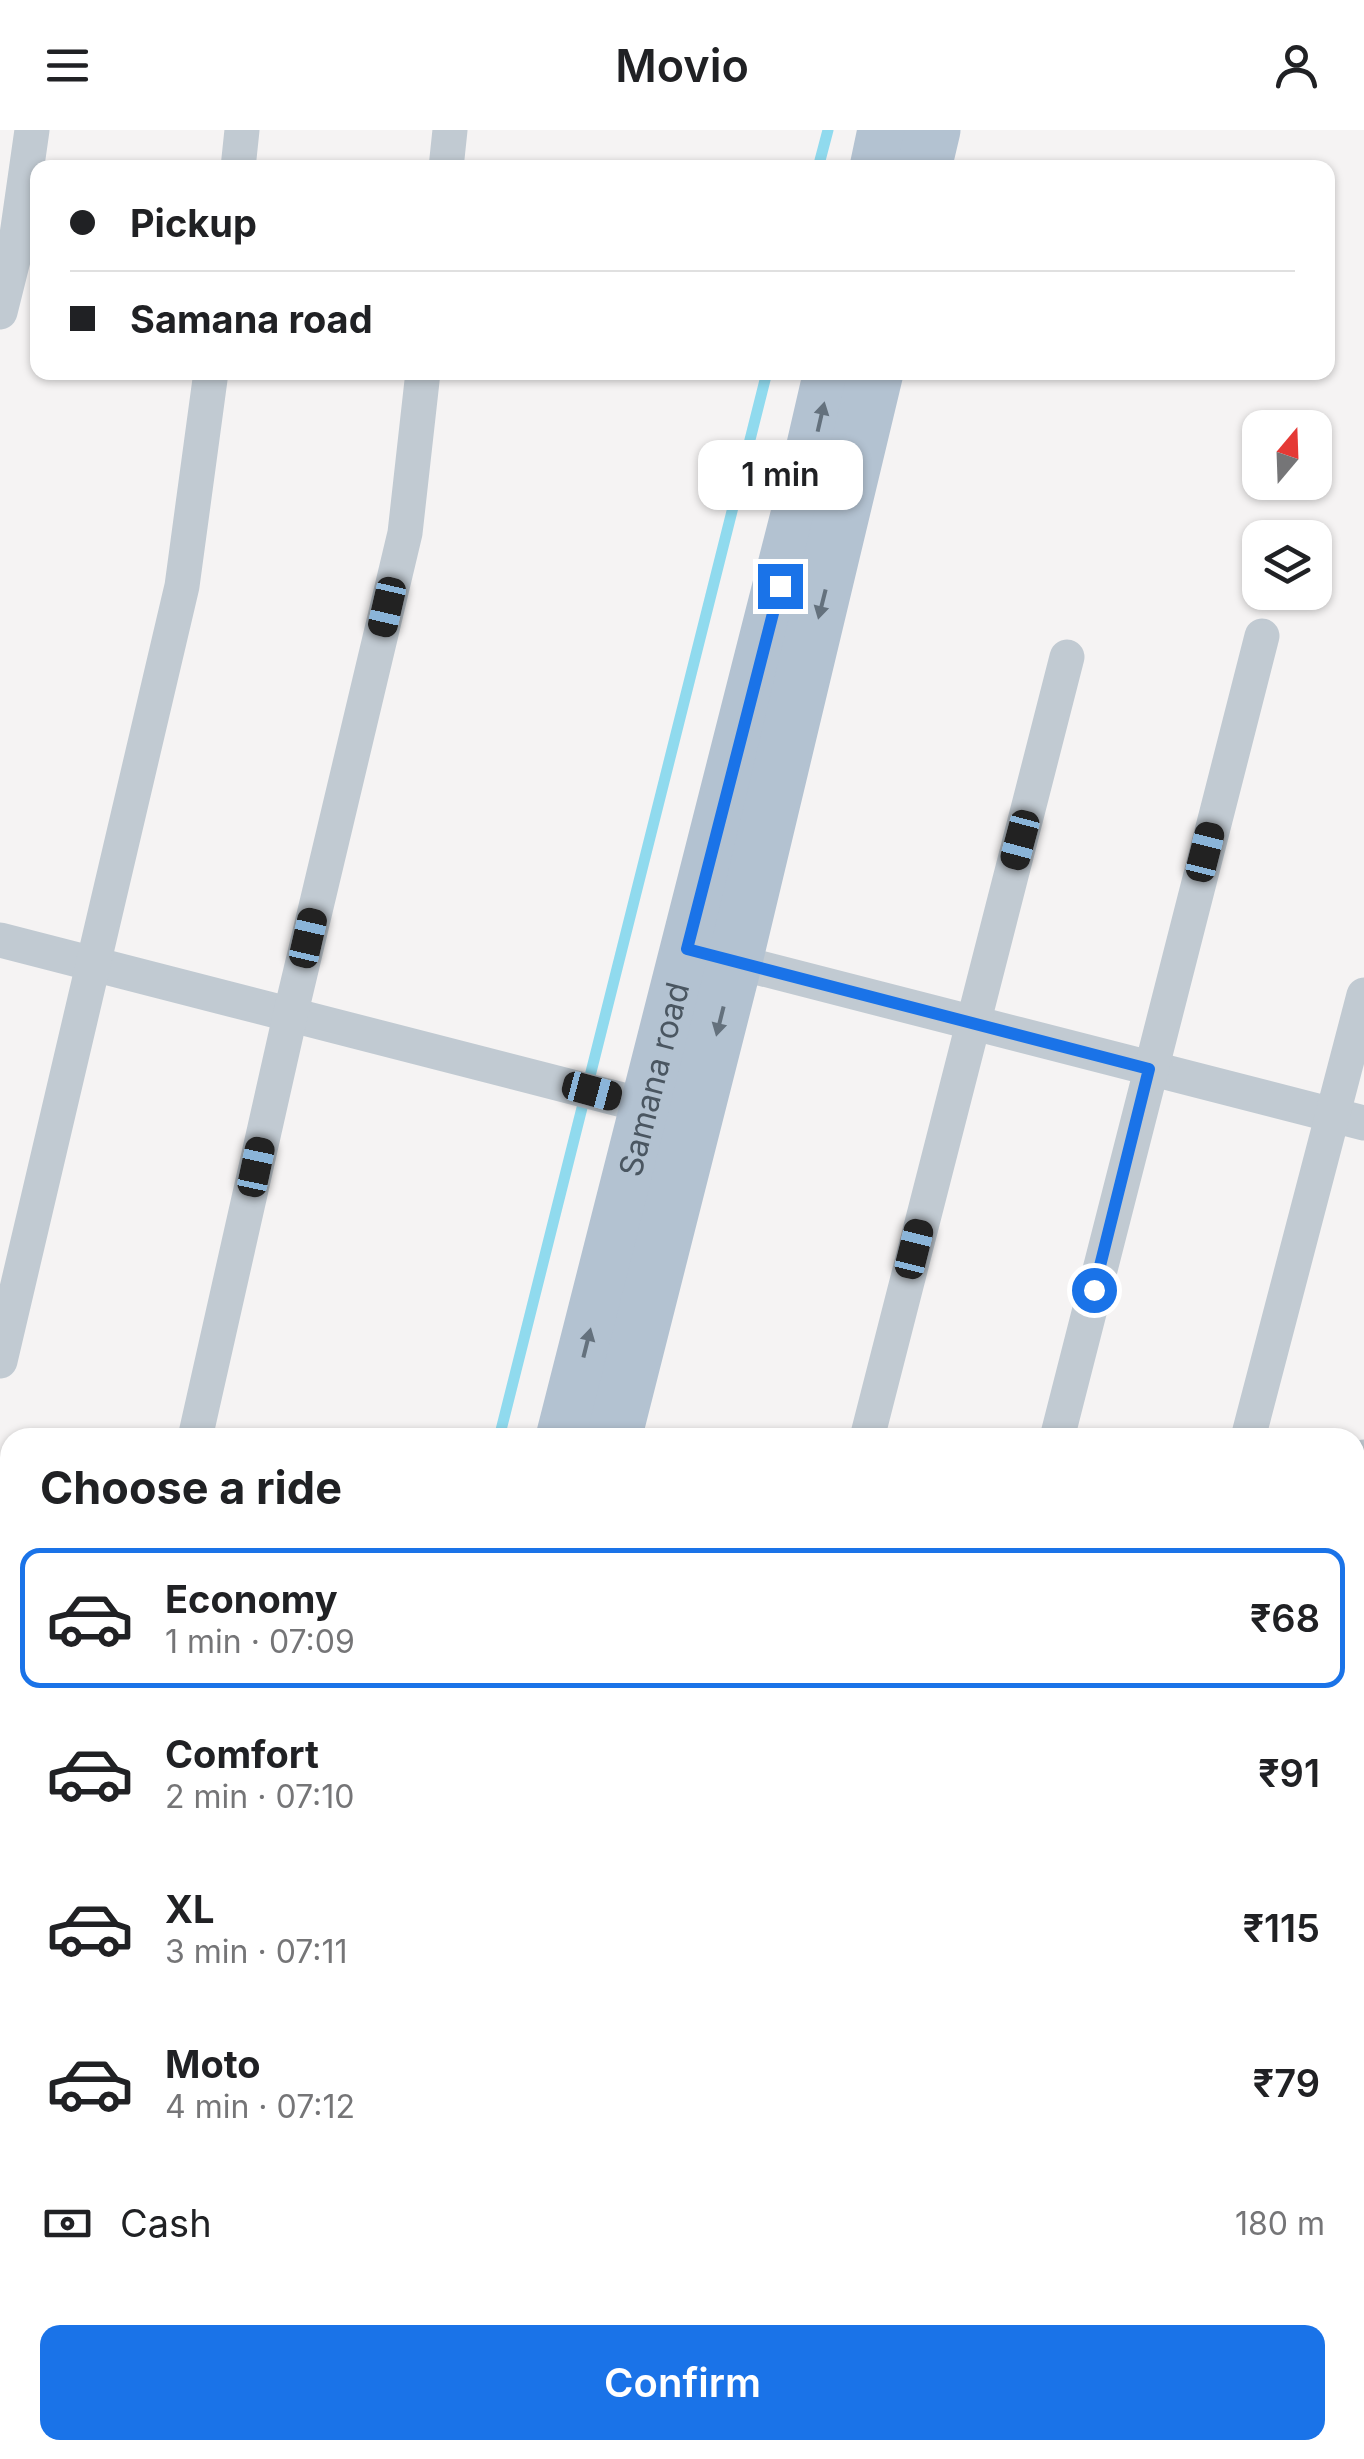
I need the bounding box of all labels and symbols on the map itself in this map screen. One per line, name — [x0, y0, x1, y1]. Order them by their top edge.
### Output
one-way arrow — [814, 401, 829, 432]
north arrow — [1242, 410, 1332, 500]
callout: 1 min — [698, 441, 862, 511]
route end — [758, 564, 803, 609]
car — [366, 574, 408, 640]
one-way arrow — [814, 589, 829, 620]
car — [998, 807, 1042, 873]
car — [1183, 819, 1227, 885]
car — [287, 905, 329, 971]
street label: Samana road — [610, 978, 697, 1181]
one-way arrow — [712, 1006, 727, 1037]
car — [559, 1069, 625, 1113]
car — [235, 1135, 277, 1199]
car — [892, 1216, 936, 1282]
route start — [1072, 1268, 1117, 1313]
one-way arrow — [579, 1327, 595, 1358]

